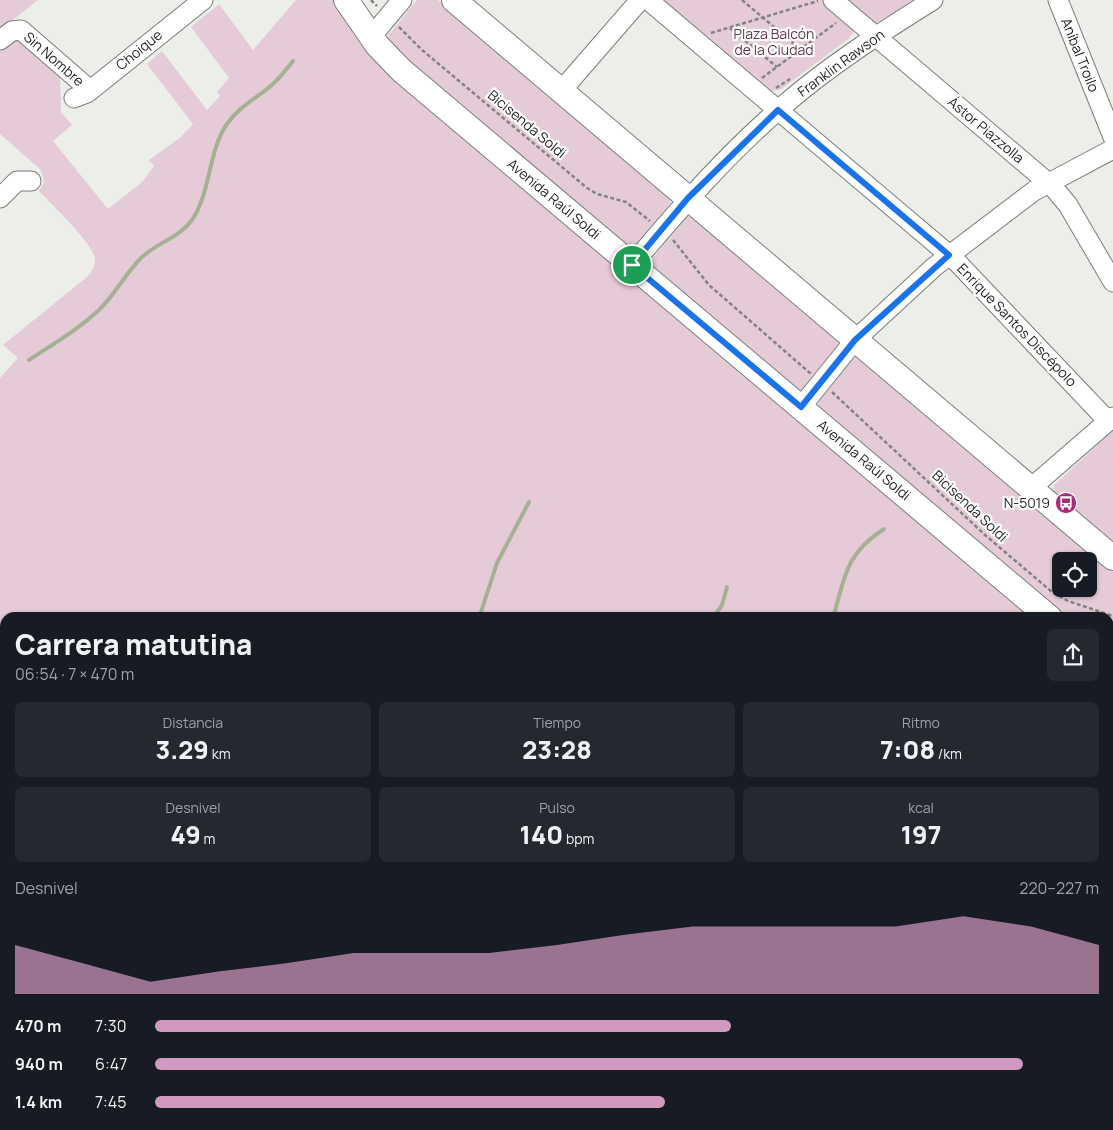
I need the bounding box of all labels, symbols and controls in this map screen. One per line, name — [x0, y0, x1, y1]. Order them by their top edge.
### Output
street label: Aníbal Troilo — [1057, 15, 1104, 95]
park label: Plaza Balcón de la Ciudad — [734, 24, 814, 59]
street label: Choique — [111, 25, 166, 74]
street label: Franklin Rawson — [793, 25, 888, 101]
street label: Sin Nombre — [20, 27, 89, 90]
street label: Bicisenda Soldi — [484, 85, 571, 162]
street label: Ástor Piazzolla — [944, 92, 1028, 167]
street label: Avenida Raúl Soldi — [504, 154, 605, 243]
pin — [611, 244, 653, 286]
icon: arrive — [618, 251, 646, 279]
street label: Enrique Santos Discépolo — [953, 259, 1081, 390]
street label: Avenida Raúl Soldi — [814, 415, 915, 504]
street label: Bicisenda Soldi — [928, 466, 1012, 546]
bus stop icon: N-5019 — [1054, 491, 1078, 515]
place label: N-5019 — [1004, 493, 1050, 512]
map controls — [1052, 552, 1097, 597]
button: locate — [1052, 552, 1097, 597]
text: Carrera matutina — [15, 625, 252, 663]
button: share — [1047, 629, 1099, 681]
text: 06:54 · 7 × 470 m — [15, 663, 134, 685]
text: Distancia — [163, 713, 223, 732]
text: Tiempo — [533, 713, 581, 732]
text: Ritmo — [902, 713, 940, 732]
text: 3.29 — [155, 732, 209, 767]
text: 23:28 — [522, 732, 592, 767]
text: 7:08 — [880, 732, 935, 767]
text: km — [209, 744, 231, 763]
text: /km — [935, 744, 962, 763]
text: Desnivel — [166, 798, 220, 817]
text: Pulso — [539, 798, 575, 817]
text: kcal — [908, 798, 934, 817]
text: 49 — [171, 817, 201, 852]
text: 140 — [520, 817, 563, 852]
text: 197 — [901, 817, 941, 852]
text: m — [201, 829, 215, 848]
text: bpm — [563, 829, 594, 848]
text: Desnivel — [15, 877, 78, 899]
text: 220–227 m — [1019, 877, 1099, 899]
text: 470 m — [15, 1015, 61, 1037]
text: 7:30 — [95, 1015, 126, 1037]
text: 940 m — [15, 1053, 63, 1075]
text: 6:47 — [95, 1053, 127, 1075]
text: 1.4 km — [15, 1091, 62, 1113]
text: 7:45 — [95, 1091, 127, 1113]

